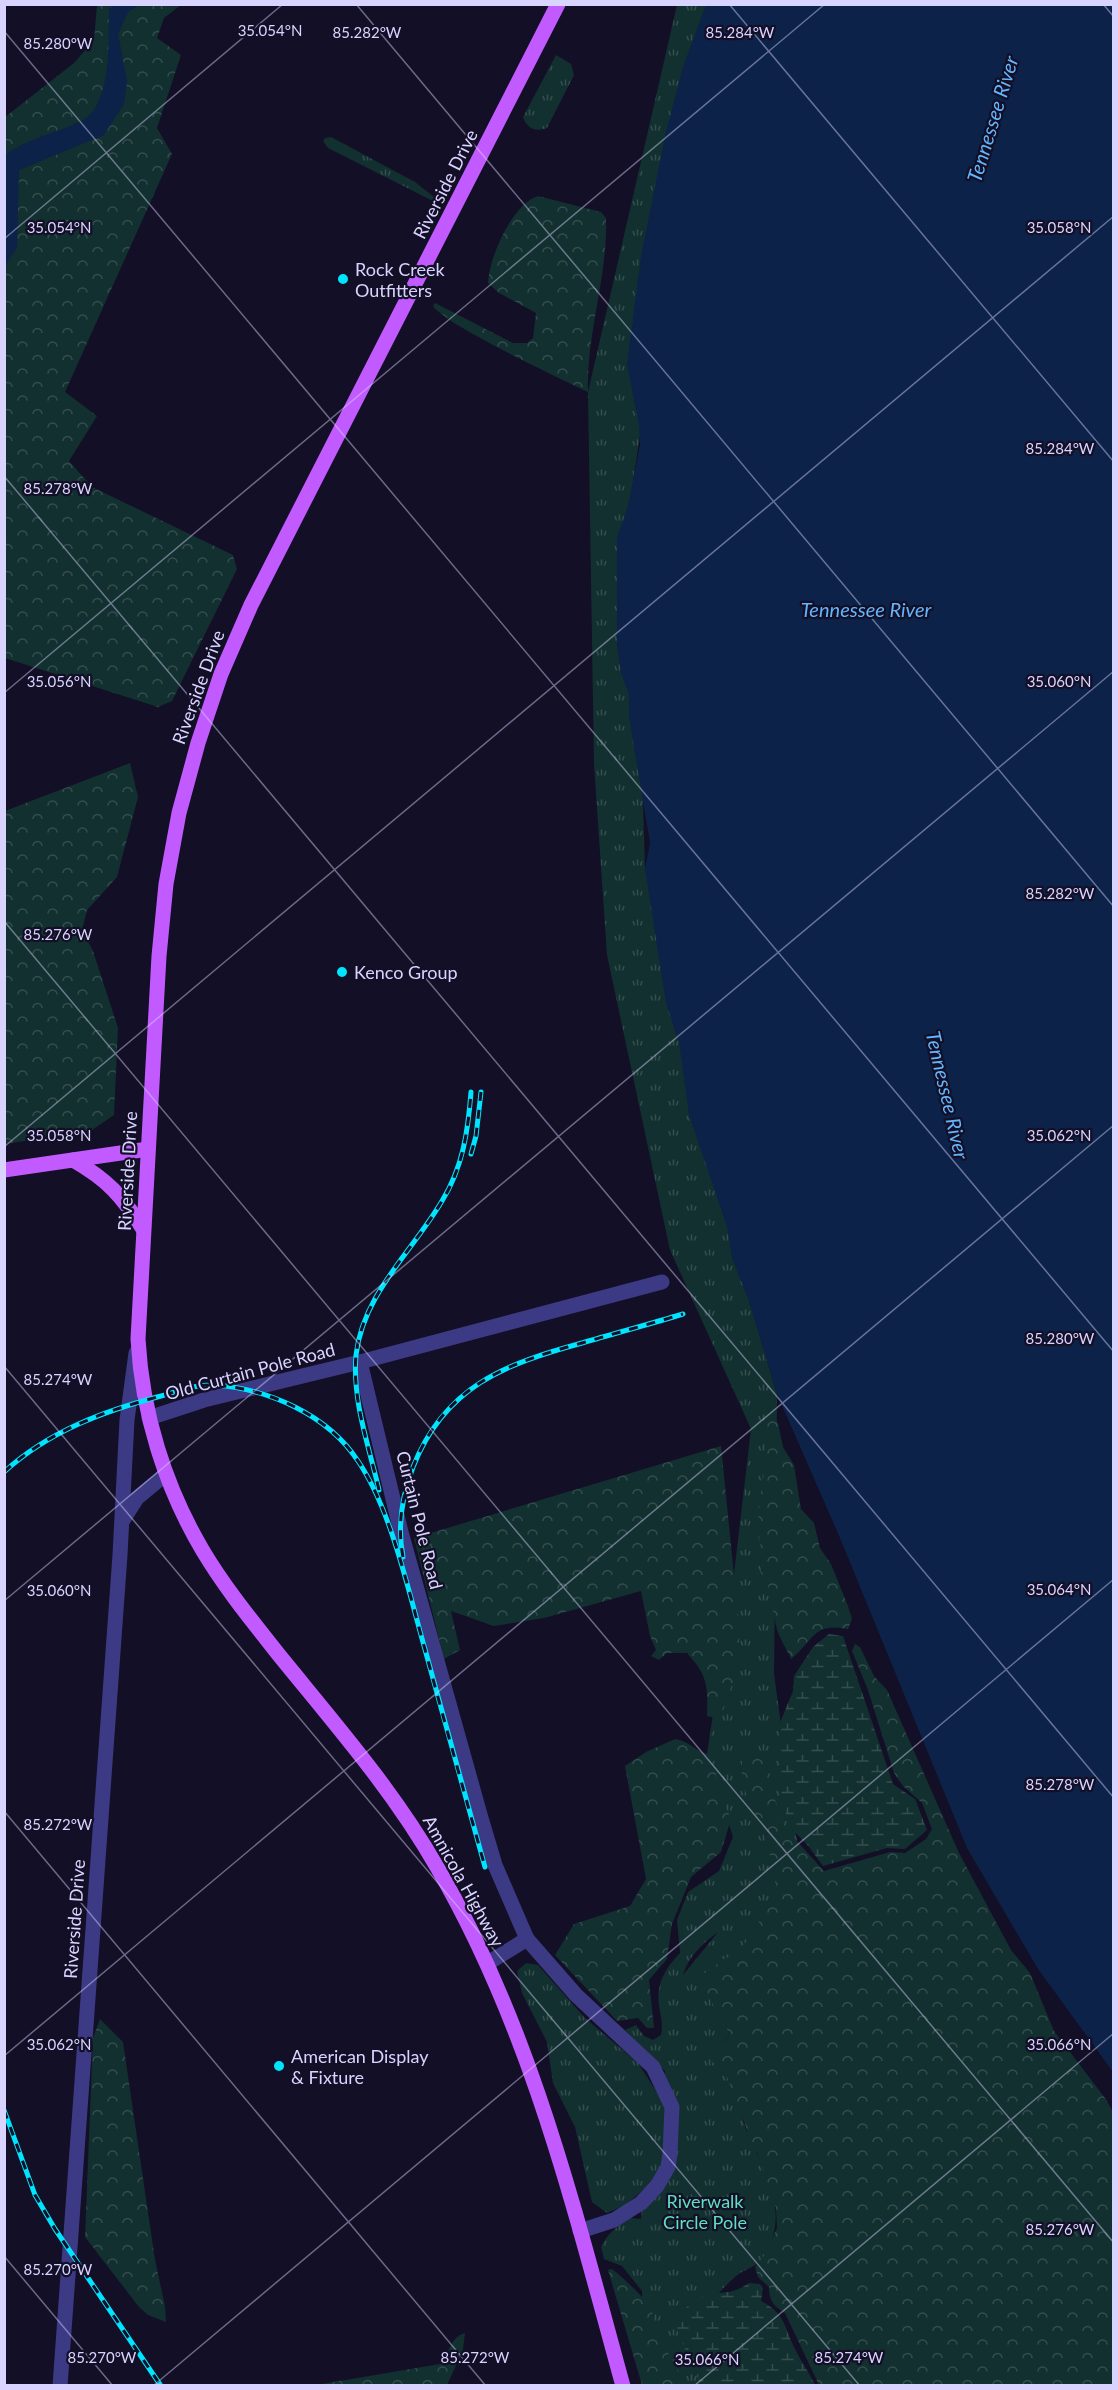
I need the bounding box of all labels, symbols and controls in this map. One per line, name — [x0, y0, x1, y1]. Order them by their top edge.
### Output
text: 35.054°N — [238, 21, 302, 39]
text: 85.282°W — [333, 23, 402, 41]
text: 85.284°W — [706, 23, 775, 41]
text: 85.280°W — [24, 34, 93, 52]
water label: Tennessee River — [961, 52, 1023, 185]
street label: Riverside Drive — [408, 126, 482, 242]
text: 35.054°N — [27, 218, 91, 236]
text: 35.058°N — [1027, 218, 1091, 236]
place label: Rock Creek Outfitters — [355, 258, 445, 301]
marker: Rock Creek Outfitters — [336, 272, 350, 286]
text: 85.284°W — [1026, 439, 1095, 457]
text: 85.278°W — [24, 479, 93, 497]
water label: Tennessee River — [801, 597, 933, 621]
street label: Riverside Drive — [167, 627, 229, 747]
text: 35.056°N — [27, 672, 91, 690]
text: 35.060°N — [1027, 672, 1091, 690]
text: 85.282°W — [1026, 884, 1095, 902]
text: 85.276°W — [24, 925, 93, 943]
place label: Kenco Group — [354, 961, 458, 983]
marker: Kenco Group — [335, 965, 349, 979]
water label: Tennessee River — [922, 1029, 975, 1163]
street label: Riverside Drive — [113, 1111, 141, 1231]
text: 35.058°N — [27, 1126, 91, 1144]
text: 35.062°N — [1027, 1126, 1091, 1144]
text: 85.280°W — [1026, 1329, 1095, 1347]
street label: Old Curtain Pole Road — [163, 1338, 337, 1404]
text: 85.274°W — [24, 1370, 93, 1388]
street label: Curtain Pole Road — [392, 1449, 448, 1591]
text: 35.064°N — [1027, 1580, 1091, 1598]
text: 35.060°N — [27, 1581, 91, 1599]
text: 85.278°W — [1026, 1775, 1095, 1793]
street label: Amnicola Highway — [419, 1811, 510, 1951]
text: 85.272°W — [24, 1815, 93, 1833]
street label: Riverside Drive — [59, 1859, 89, 1979]
text: 35.062°N — [27, 2035, 91, 2053]
text: 35.066°N — [1027, 2035, 1091, 2053]
place label: American Display & Fixture — [291, 2045, 429, 2088]
marker: American Display & Fixture — [272, 2059, 286, 2073]
park label: Riverwalk Circle Pole — [663, 2190, 747, 2233]
text: 85.276°W — [1026, 2220, 1095, 2238]
text: 85.270°W — [24, 2260, 93, 2278]
text: 85.270°W — [68, 2348, 137, 2366]
text: 85.272°W — [441, 2348, 510, 2366]
text: 85.274°W — [815, 2348, 884, 2366]
text: 35.066°N — [675, 2350, 739, 2368]

